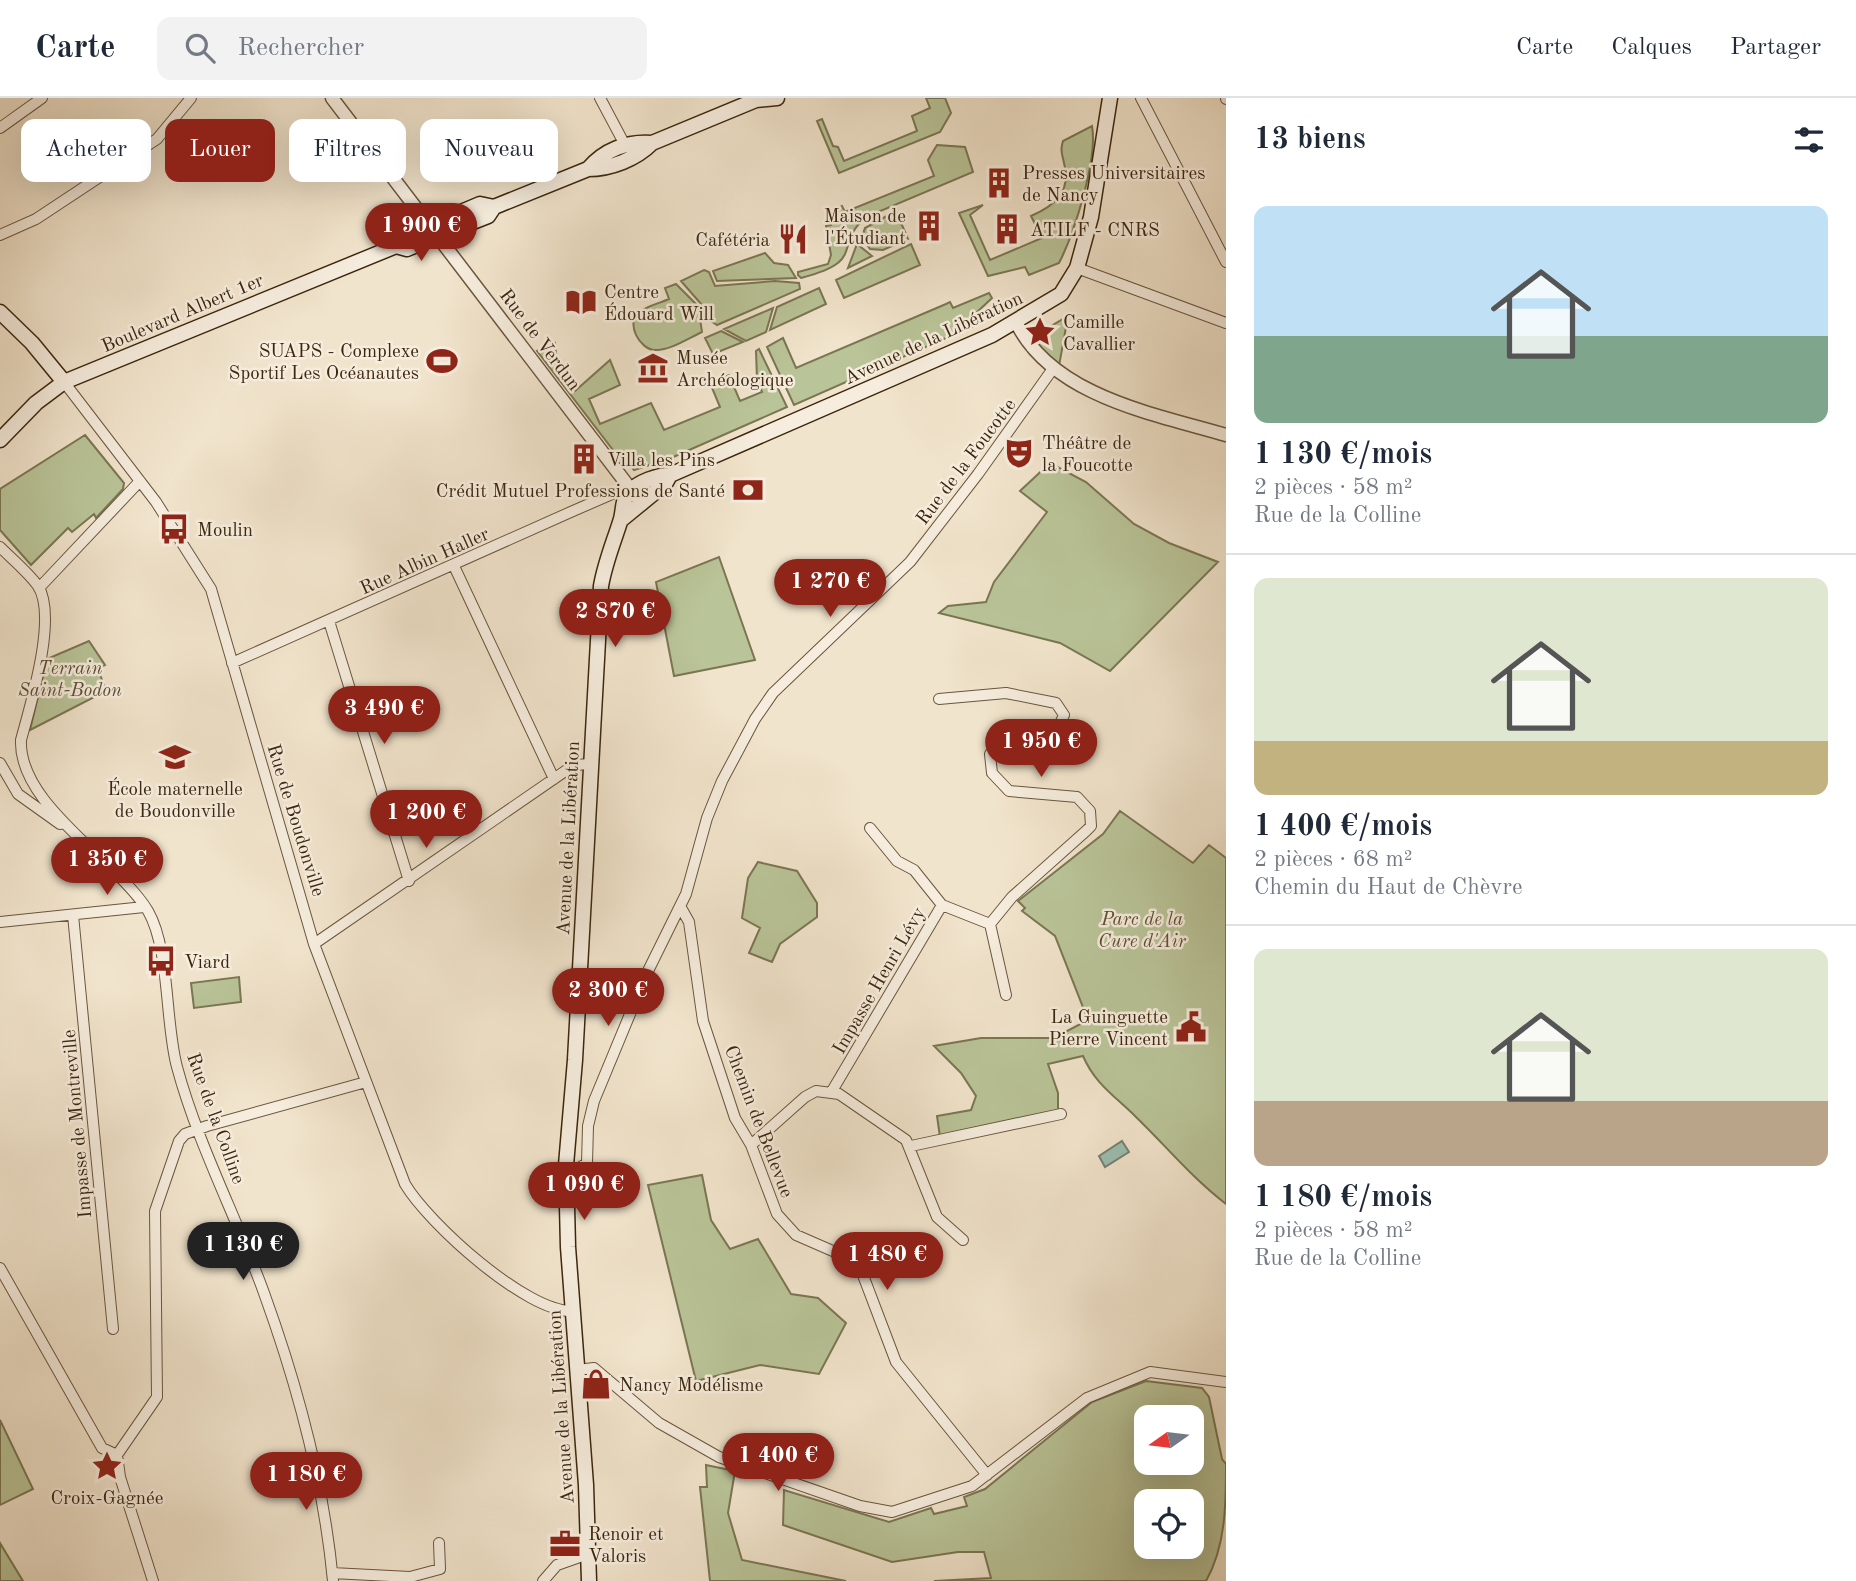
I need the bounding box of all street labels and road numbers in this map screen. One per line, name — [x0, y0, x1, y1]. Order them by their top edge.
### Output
street label: Boulevard Albert 1er — [99, 272, 267, 357]
street label: Rue de Verdun — [495, 286, 583, 395]
street label: Avenue de la Libération — [842, 290, 1026, 389]
street label: Rue de la Foucotte — [914, 396, 1020, 529]
street label: Rue Albin Haller — [358, 525, 493, 599]
street label: Avenue de la Libération — [555, 741, 584, 936]
street label: Rue de Boudonville — [262, 742, 327, 899]
street label: Impasse Henri Lévy — [830, 905, 930, 1058]
street label: Impasse de Montreville — [61, 1029, 96, 1219]
street label: Chemin de Bellevue — [720, 1043, 795, 1201]
street label: Rue de la Colline — [182, 1051, 247, 1187]
street label: Avenue de la Libération — [546, 1309, 579, 1504]

